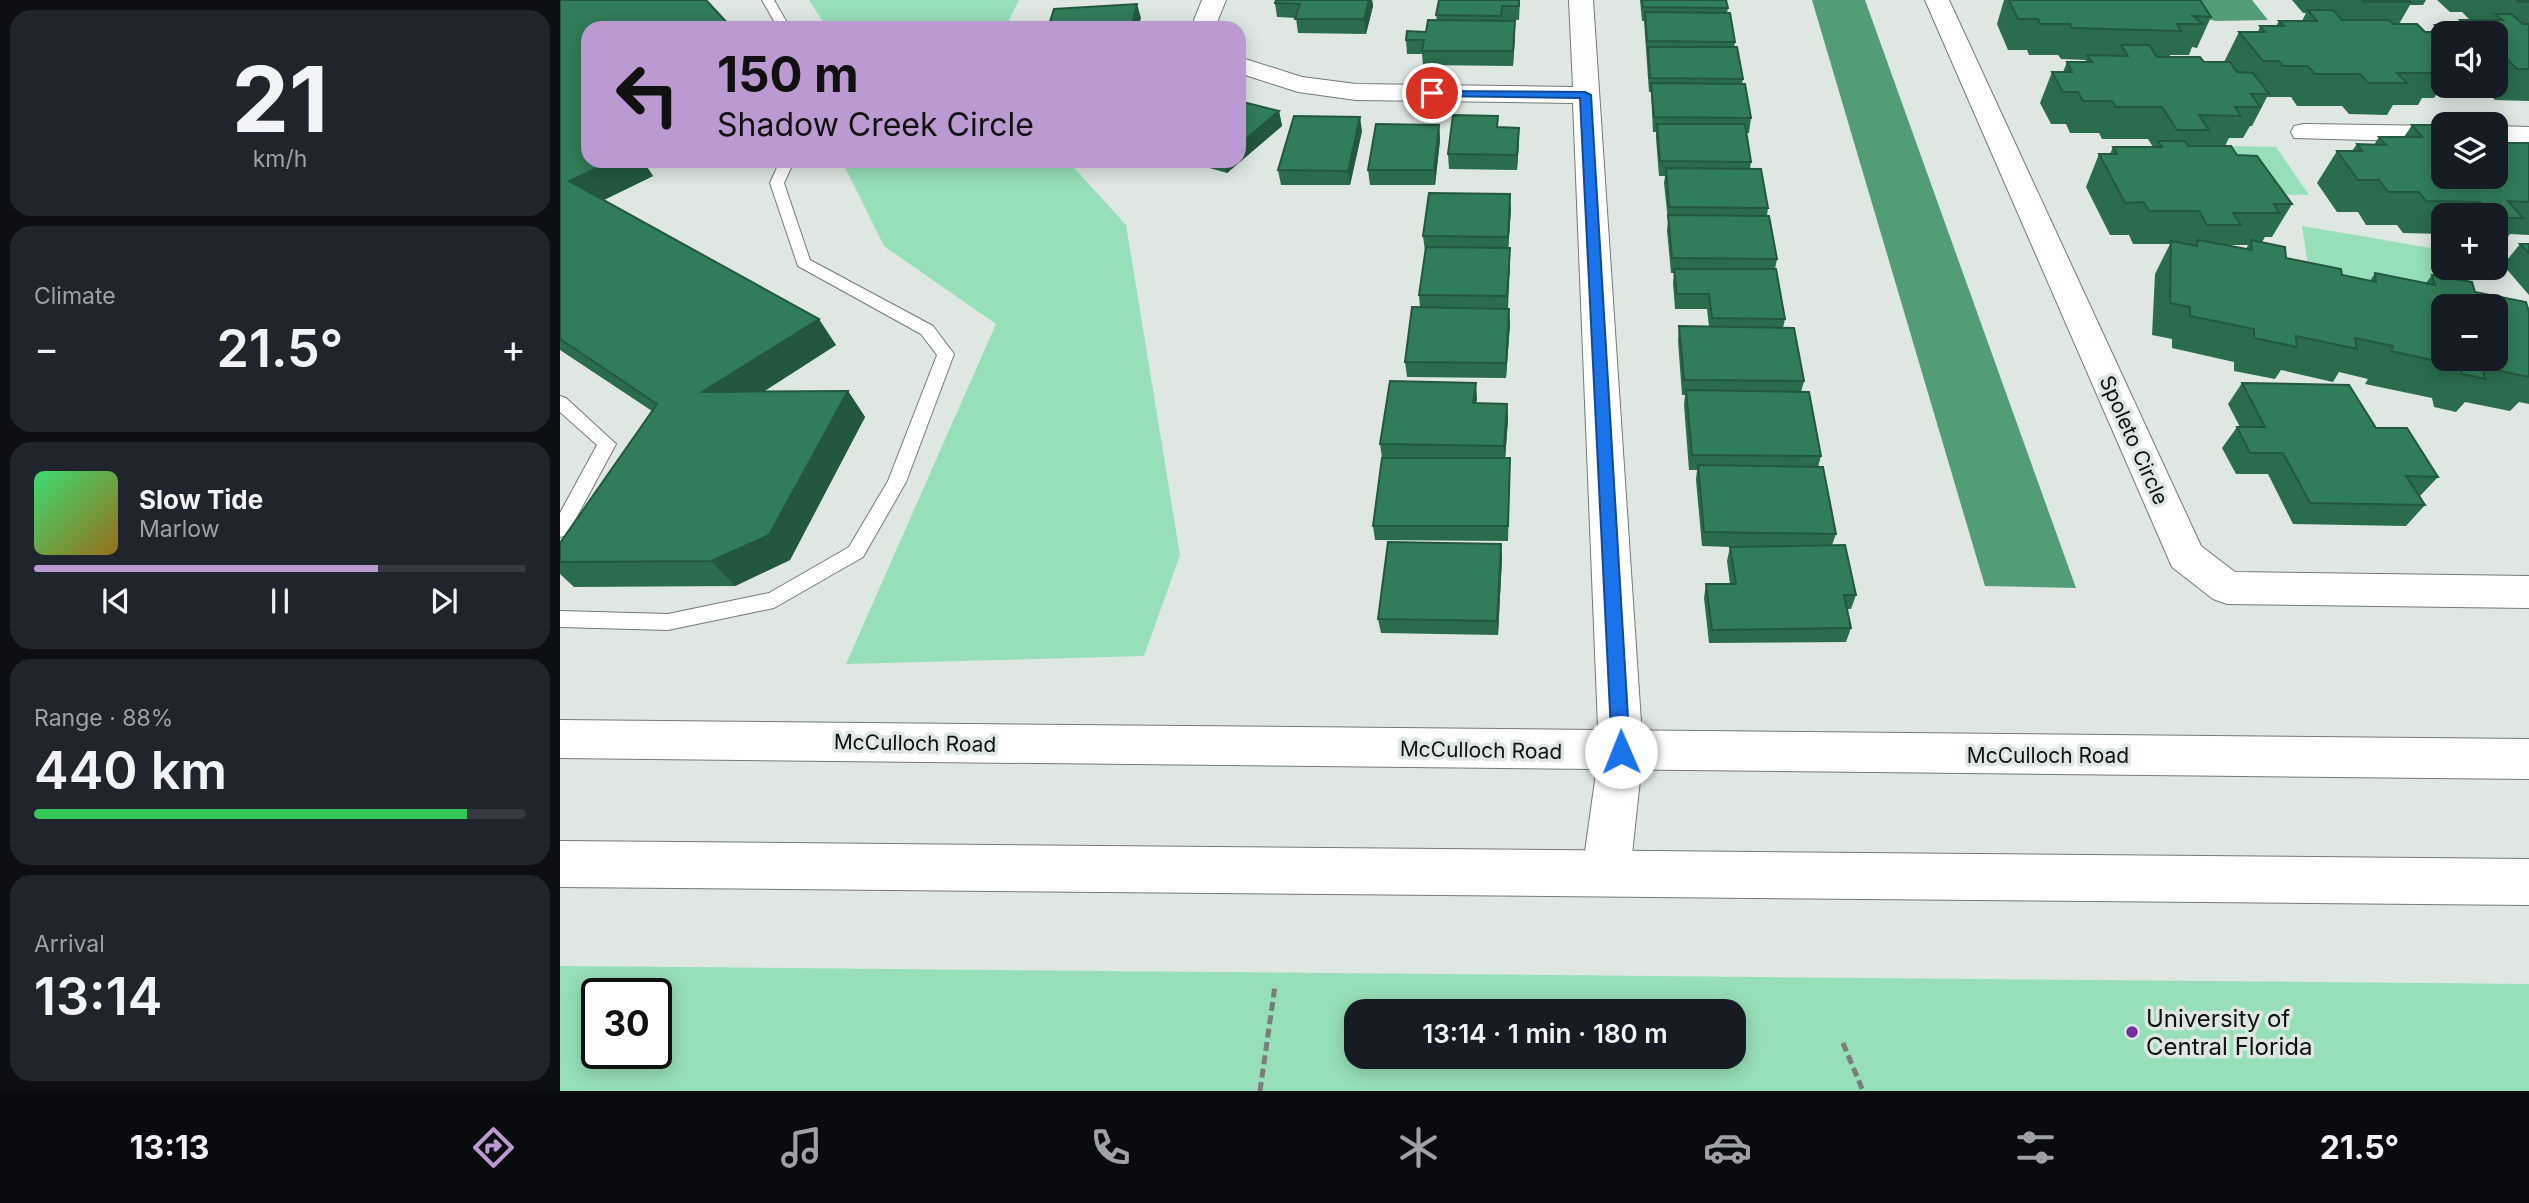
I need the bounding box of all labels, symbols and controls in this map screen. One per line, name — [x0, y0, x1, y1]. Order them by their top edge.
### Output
map controls — [2431, 21, 2508, 371]
button: sound — [2431, 21, 2508, 98]
text: 21 — [232, 44, 328, 154]
text: 150 m — [717, 45, 859, 104]
icon: left — [602, 49, 693, 140]
pin — [1402, 63, 1462, 123]
icon: arrive — [1413, 74, 1451, 112]
text: Shadow Creek Circle — [717, 105, 1034, 144]
button: layers — [2431, 112, 2508, 189]
text: km/h — [253, 145, 307, 173]
button: + — [2431, 203, 2508, 280]
text: Climate — [34, 282, 116, 310]
button: − — [2431, 294, 2508, 371]
text: 21.5° — [217, 317, 343, 380]
text: − — [34, 325, 59, 371]
text: + — [501, 325, 526, 371]
street label: Spoleto Circle — [2094, 372, 2174, 508]
text: Slow Tide — [139, 484, 263, 515]
text: Marlow — [139, 515, 219, 543]
icon: previous — [97, 582, 135, 620]
icon: pause — [261, 582, 299, 620]
icon: next — [425, 582, 463, 620]
text: Range · 88% — [34, 704, 173, 732]
position arrow — [1584, 715, 1658, 789]
street label: McCulloch Road — [834, 729, 996, 757]
street label: McCulloch Road — [1400, 736, 1562, 764]
text: 440 km — [34, 739, 227, 802]
street label: McCulloch Road — [1967, 743, 2129, 768]
text: Arrival — [34, 930, 105, 958]
text: 13:14 — [34, 965, 162, 1028]
speed limit sign: 30 — [581, 978, 672, 1069]
place label: University of Central Florida — [2146, 1004, 2312, 1061]
text: 13:14 · 1 min · 180 m — [1422, 1018, 1668, 1049]
marker: University of Central Florida — [2124, 1024, 2140, 1040]
icon: directions — [469, 1123, 518, 1172]
icon: music — [777, 1123, 826, 1172]
icon: phone — [1086, 1123, 1135, 1172]
icon: climate — [1394, 1123, 1443, 1172]
icon: car — [1703, 1123, 1752, 1172]
icon: filters — [2011, 1123, 2060, 1172]
text: 13:13 — [130, 1128, 209, 1167]
text: 21.5° — [2320, 1128, 2399, 1167]

